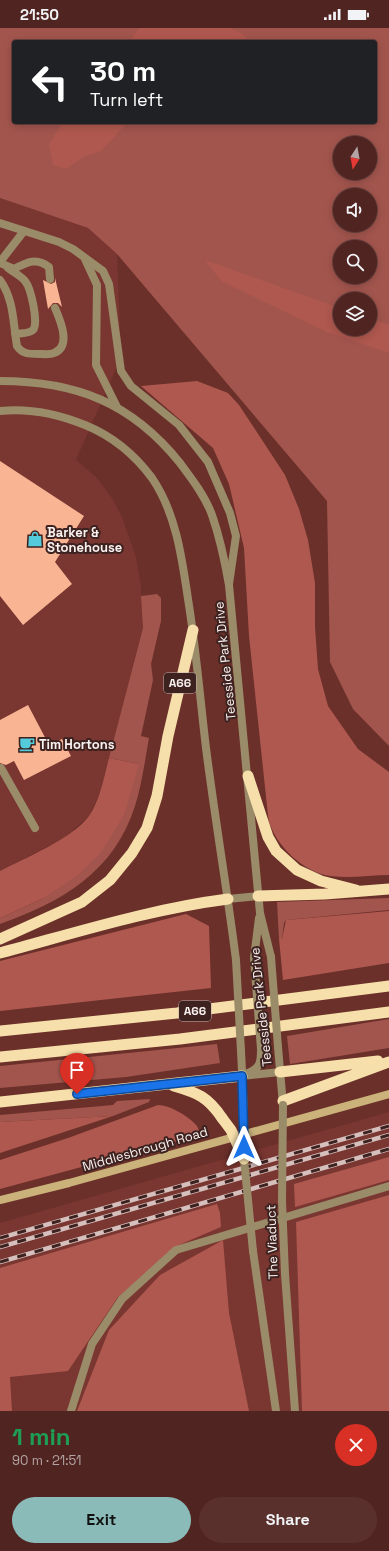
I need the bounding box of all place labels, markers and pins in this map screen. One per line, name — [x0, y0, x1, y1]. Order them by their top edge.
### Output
place label: Barker & Stonehouse — [47, 524, 122, 556]
shop icon: Barker & Stonehouse — [26, 530, 44, 548]
cafe icon: Tim Hortons — [18, 735, 36, 753]
place label: Tim Hortons — [39, 736, 115, 753]
pin — [60, 1053, 94, 1094]

